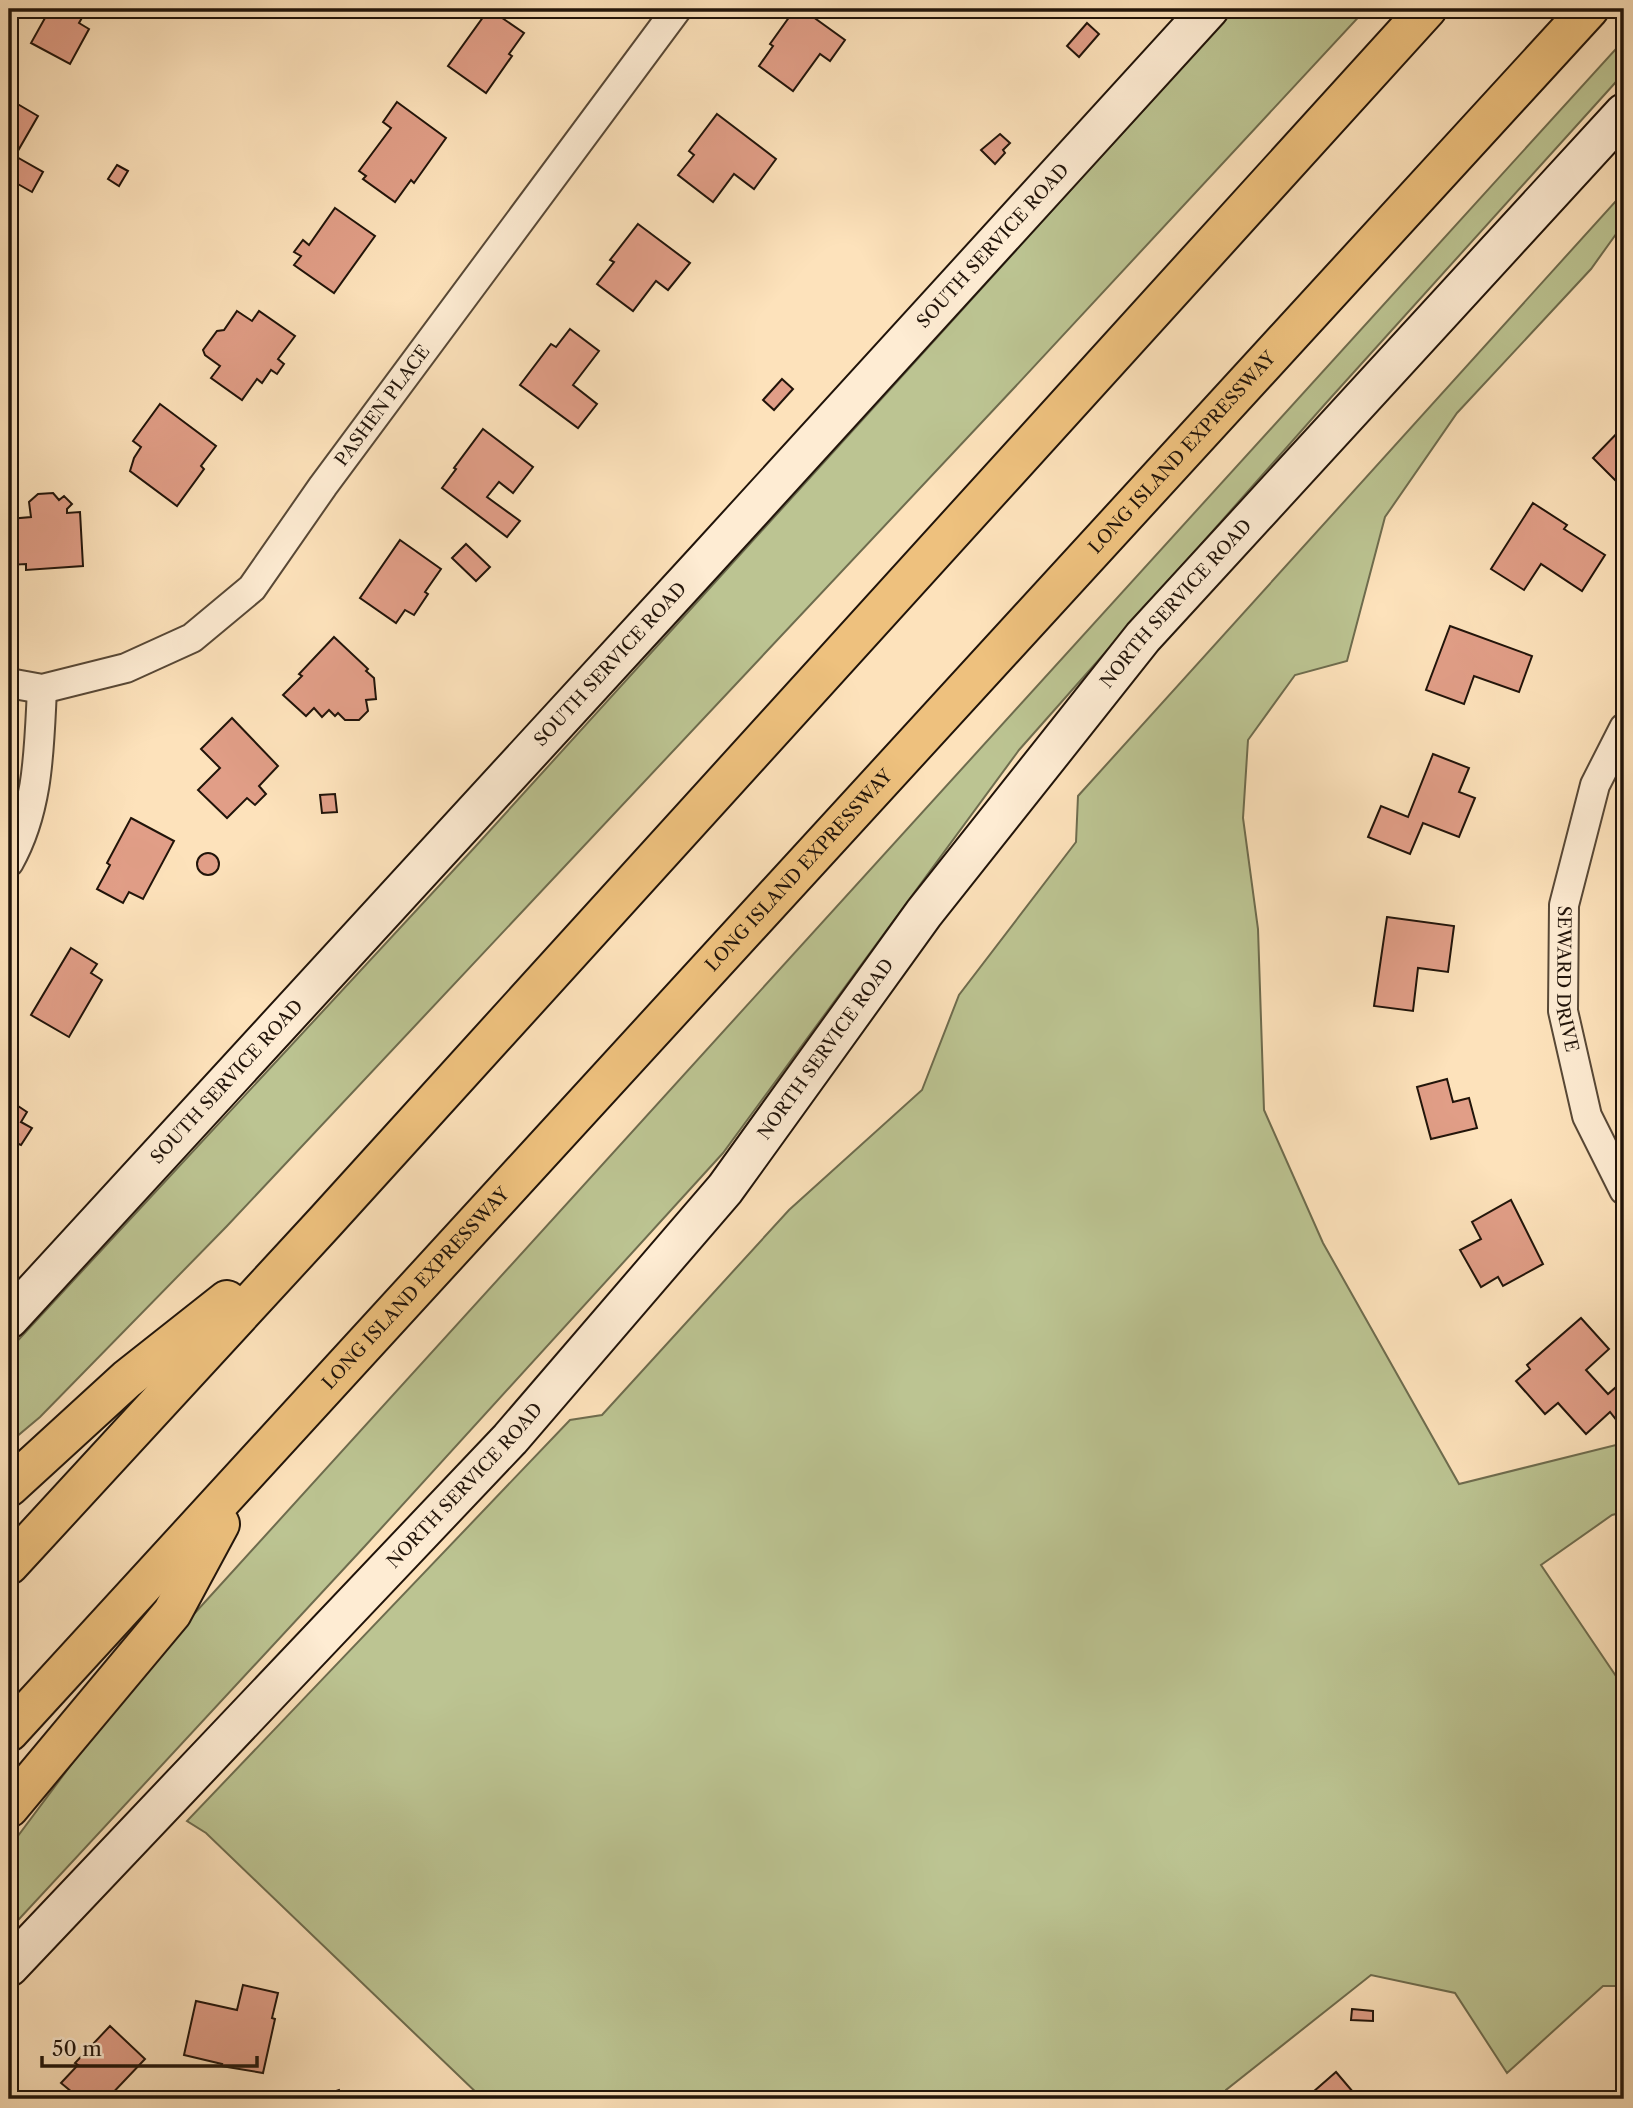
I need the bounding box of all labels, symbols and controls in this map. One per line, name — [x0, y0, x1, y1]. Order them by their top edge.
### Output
street label: SOUTH SERVICE ROAD — [912, 159, 1073, 333]
street label: PASHEN PLACE — [330, 341, 435, 471]
street label: LONG ISLAND EXPRESSWAY — [1084, 346, 1281, 558]
street label: NORTH SERVICE ROAD — [1096, 515, 1256, 692]
street label: SOUTH SERVICE ROAD — [530, 578, 691, 751]
street label: LONG ISLAND EXPRESSWAY — [701, 764, 898, 976]
street label: SEWARD DRIVE — [1551, 905, 1583, 1054]
street label: NORTH SERVICE ROAD — [753, 954, 898, 1144]
street label: SOUTH SERVICE ROAD — [146, 995, 308, 1168]
street label: LONG ISLAND EXPRESSWAY — [318, 1182, 515, 1394]
street label: NORTH SERVICE ROAD — [382, 1398, 547, 1573]
scale bar — [42, 2024, 257, 2068]
text: 50 m — [52, 2036, 102, 2061]

